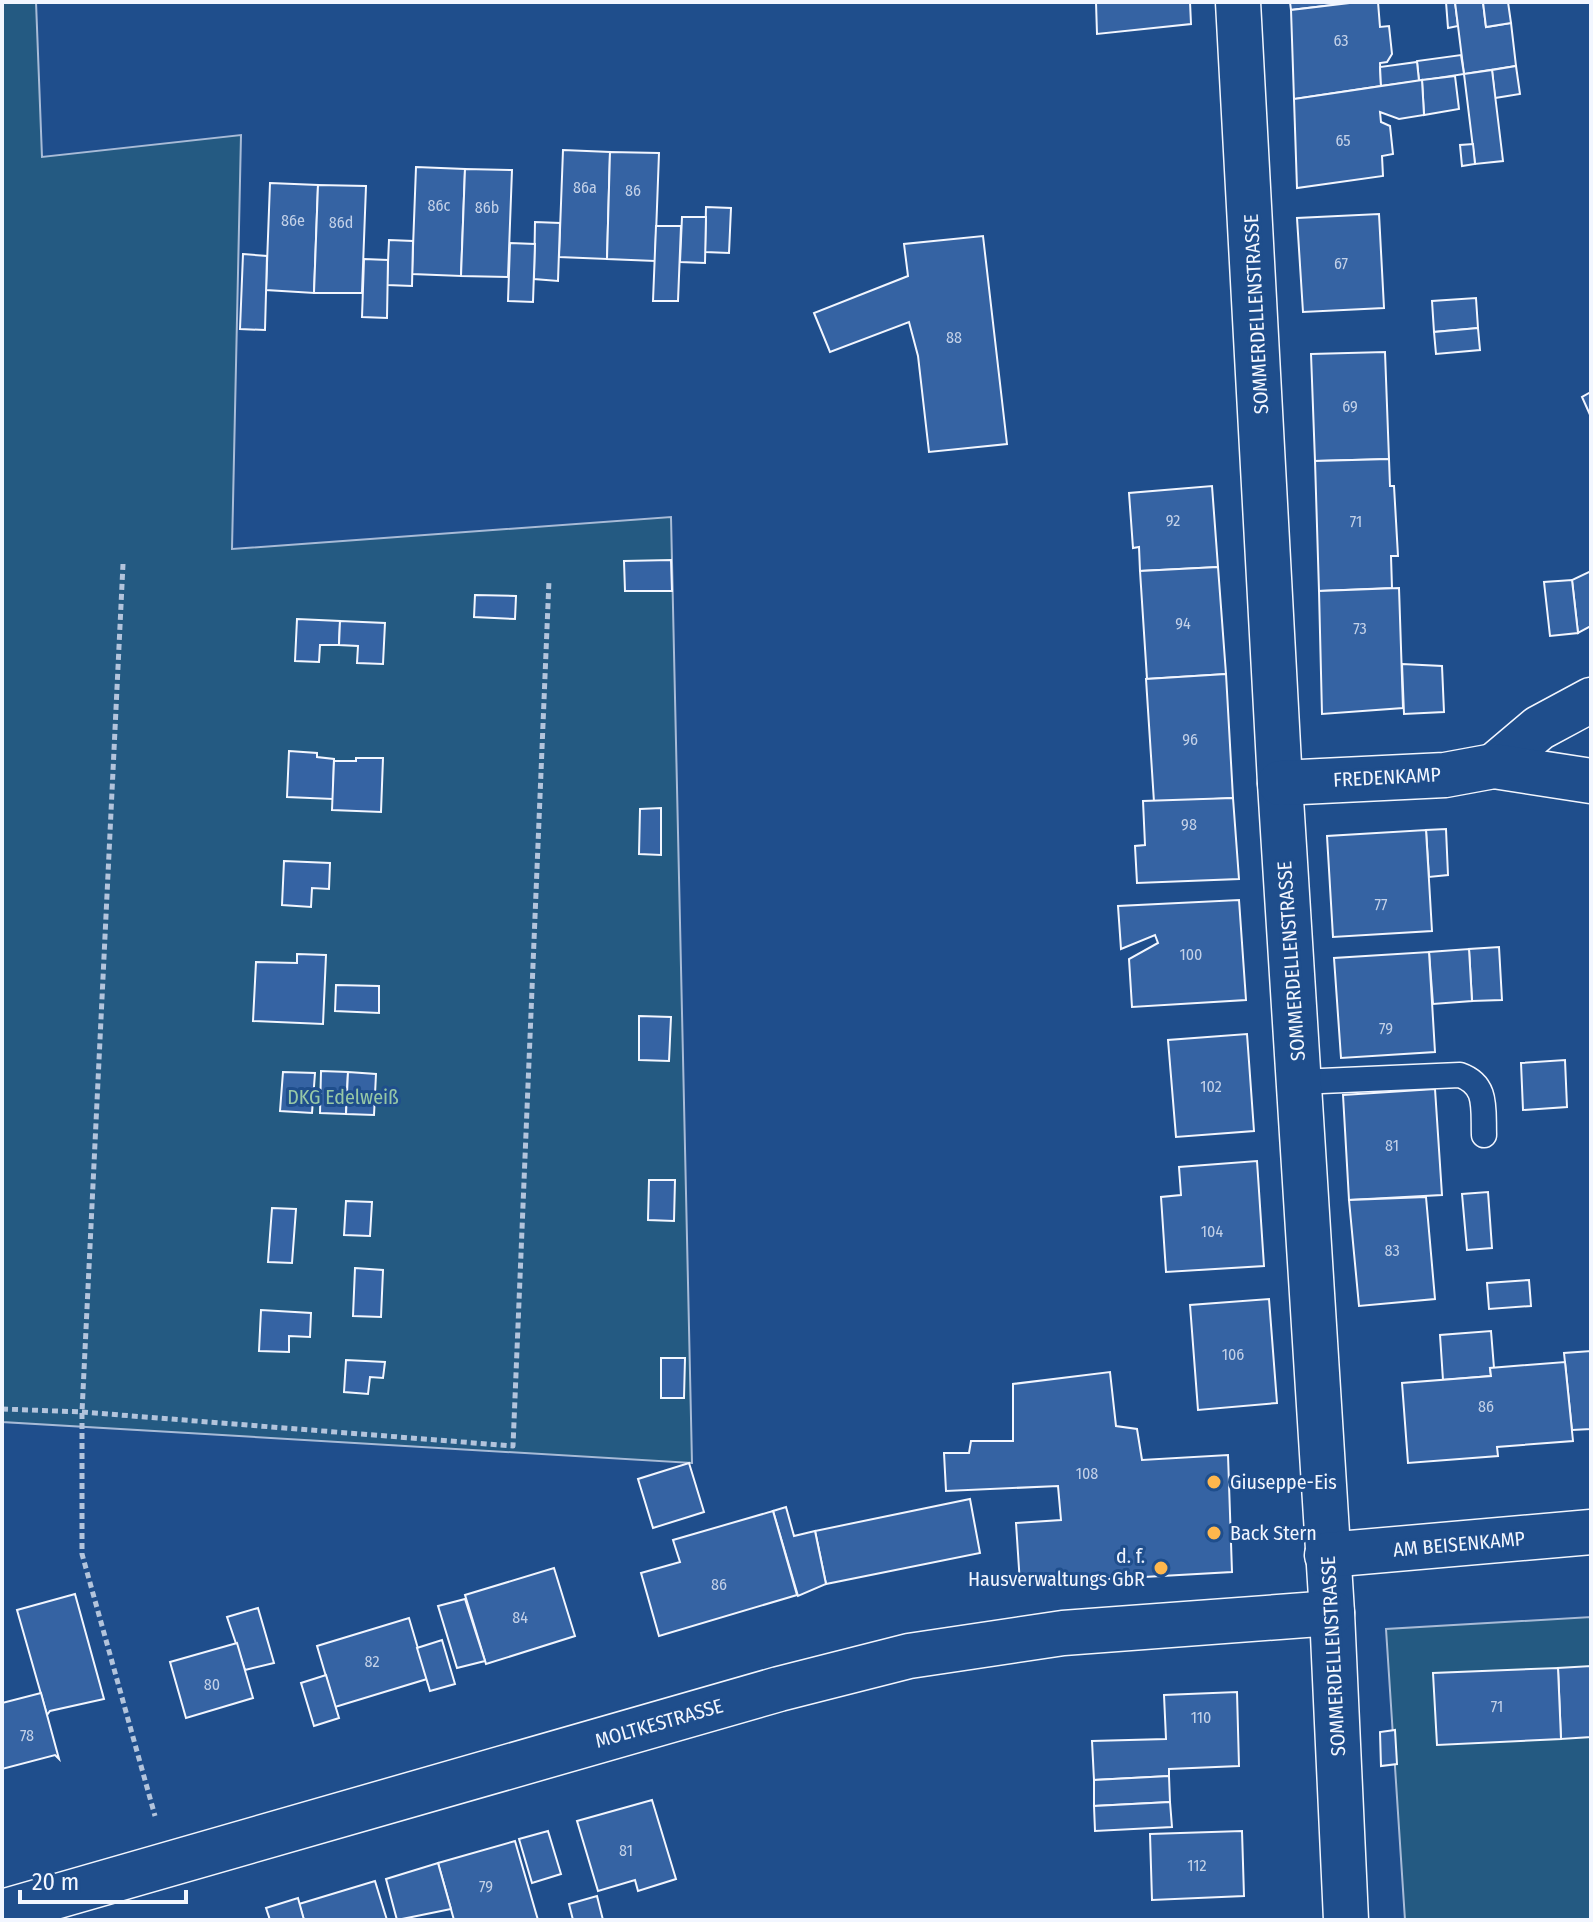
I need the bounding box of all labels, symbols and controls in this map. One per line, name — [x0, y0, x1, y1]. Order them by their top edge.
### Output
house number: 63 — [1333, 31, 1349, 50]
house number: 65 — [1335, 131, 1351, 150]
house number: 86a — [573, 178, 597, 197]
house number: 86 — [625, 181, 641, 200]
house number: 86c — [428, 196, 451, 215]
house number: 86b — [475, 198, 499, 217]
house number: 86e — [281, 211, 305, 230]
house number: 86d — [329, 213, 353, 232]
street label: SOMMERDELLENSTRASSE — [1239, 213, 1273, 415]
house number: 67 — [1334, 254, 1349, 273]
house number: 88 — [946, 328, 962, 347]
house number: 69 — [1342, 397, 1358, 416]
house number: 92 — [1166, 511, 1180, 530]
house number: 71 — [1350, 512, 1362, 531]
house number: 94 — [1175, 614, 1191, 633]
house number: 73 — [1353, 619, 1367, 638]
house number: 96 — [1182, 730, 1198, 749]
street label: FREDENKAMP — [1332, 762, 1442, 792]
house number: 98 — [1181, 815, 1197, 834]
street label: SOMMERDELLENSTRASSE — [1272, 860, 1310, 1062]
house number: 77 — [1374, 895, 1388, 914]
house number: 100 — [1180, 945, 1202, 964]
house number: 79 — [1379, 1019, 1393, 1038]
house number: 102 — [1200, 1077, 1222, 1096]
park label: DKG Edelweiß — [287, 1085, 399, 1109]
house number: 81 — [1385, 1136, 1399, 1155]
house number: 104 — [1201, 1222, 1223, 1241]
house number: 83 — [1384, 1241, 1400, 1260]
house number: 106 — [1222, 1345, 1244, 1364]
house number: 86 — [1478, 1397, 1494, 1416]
house number: 108 — [1076, 1464, 1098, 1483]
place label: Giuseppe-Eis — [1230, 1470, 1337, 1494]
marker: Giuseppe-Eis — [1205, 1473, 1223, 1491]
place label: Back Stern — [1230, 1521, 1317, 1545]
marker: Back Stern — [1205, 1524, 1223, 1542]
street label: AM BEISENKAMP — [1392, 1526, 1526, 1562]
place label: d. f. Hausverwaltungs GbR — [968, 1544, 1145, 1591]
street label: SOMMERDELLENSTRASSE — [1316, 1555, 1350, 1757]
marker: d. f. Hausverwaltungs GbR — [1152, 1559, 1170, 1577]
house number: 86 — [711, 1575, 727, 1594]
house number: 84 — [512, 1608, 528, 1627]
house number: 82 — [365, 1652, 379, 1671]
house number: 80 — [204, 1675, 220, 1694]
street label: MOLTKESTRASSE — [592, 1693, 726, 1753]
house number: 71 — [1491, 1697, 1503, 1716]
house number: 110 — [1191, 1708, 1211, 1727]
house number: 78 — [20, 1726, 34, 1745]
house number: 81 — [619, 1841, 633, 1860]
scale bar — [20, 1854, 186, 1904]
house number: 112 — [1187, 1856, 1207, 1875]
text: 20 m — [32, 1868, 79, 1896]
house number: 79 — [479, 1877, 493, 1896]

